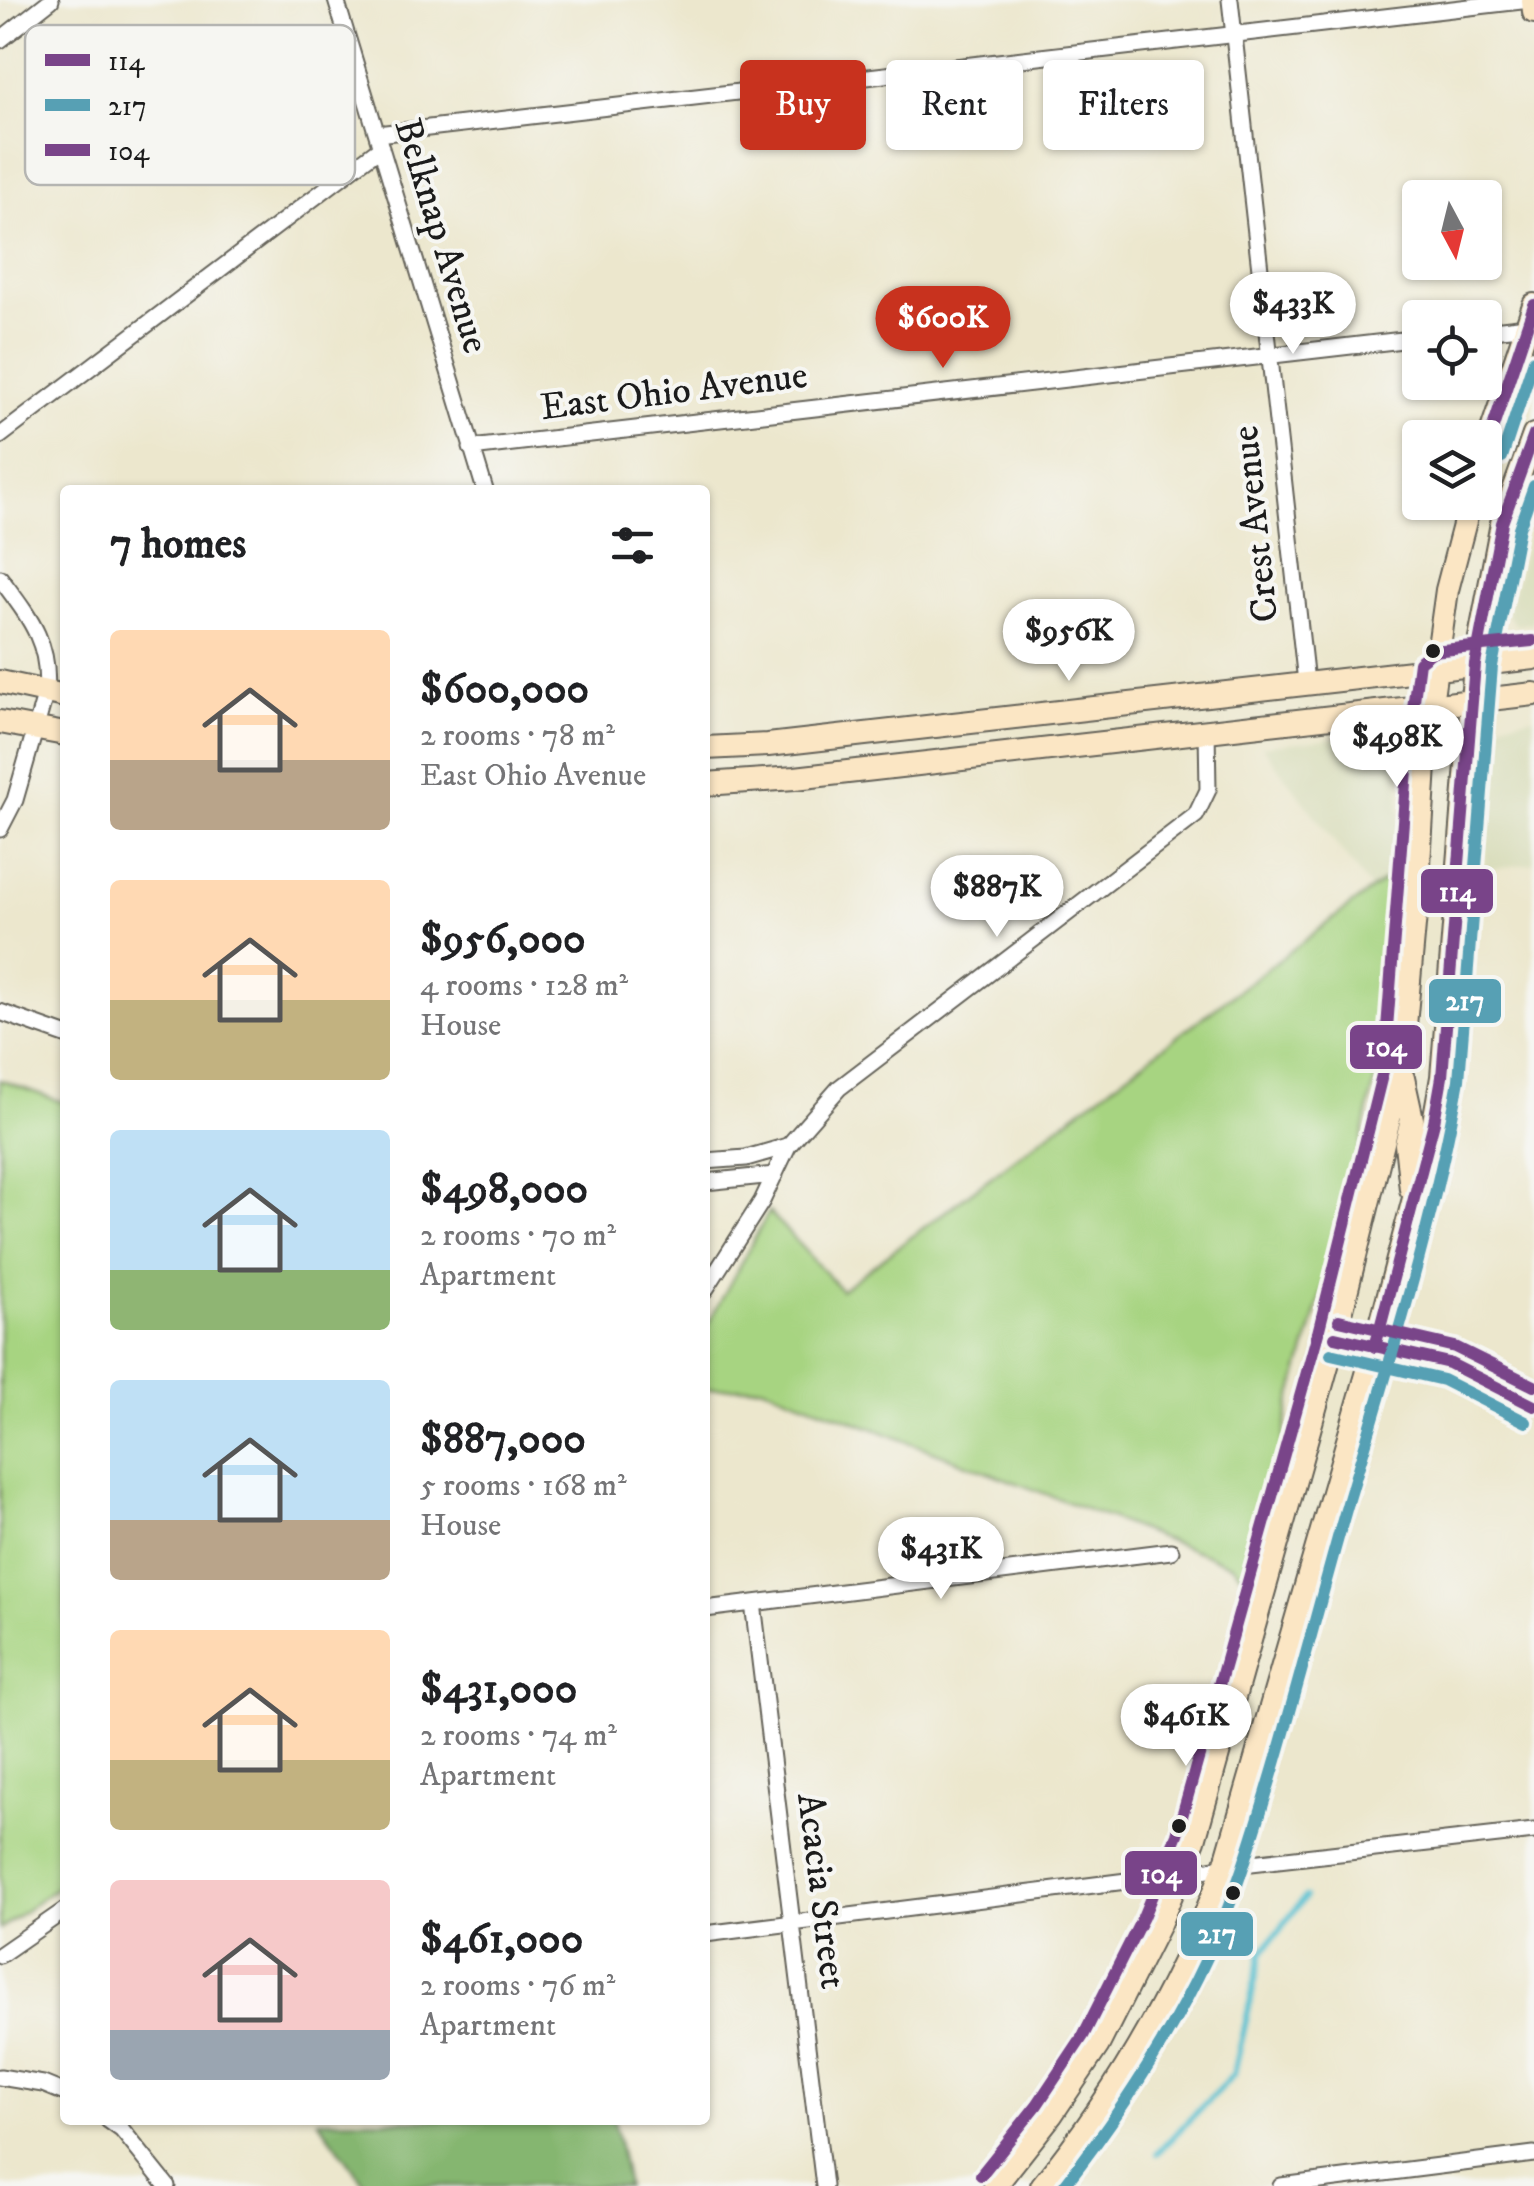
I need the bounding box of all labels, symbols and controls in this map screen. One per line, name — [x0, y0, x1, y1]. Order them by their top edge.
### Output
legend — [25, 25, 355, 185]
text: 114 — [108, 44, 146, 79]
chip: Buy — [740, 60, 866, 150]
chip: Rent — [886, 60, 1023, 150]
chip: Filters — [1043, 60, 1204, 150]
text: 217 — [108, 89, 147, 124]
street label: Belknap Avenue — [383, 113, 499, 359]
text: 104 — [108, 134, 150, 169]
north arrow — [1402, 180, 1502, 280]
map controls — [1402, 180, 1502, 520]
pin: $433K — [1223, 272, 1363, 357]
text: $433K — [1252, 284, 1334, 324]
pin: $600K — [873, 286, 1013, 371]
text: $600K — [897, 298, 989, 338]
button: locate — [1402, 300, 1502, 400]
street label: East Ohio Avenue — [538, 352, 810, 432]
button: layers — [1402, 420, 1502, 520]
street label: Crest Avenue — [1222, 423, 1290, 625]
icon: filters — [605, 518, 660, 573]
text: 7 homes — [110, 519, 246, 571]
pin: $956K — [999, 599, 1139, 684]
text: $956K — [1025, 611, 1113, 651]
unlabelled marker — [1423, 641, 1443, 661]
text: $600,000 — [420, 664, 589, 716]
icon: home — [190, 670, 310, 790]
pin: $498K — [1327, 705, 1467, 790]
text: 2 rooms · 78 m² — [420, 716, 615, 756]
text: $498K — [1352, 717, 1442, 757]
text: East Ohio Avenue — [420, 756, 646, 796]
pin: $887K — [927, 855, 1067, 940]
text: $887K — [953, 867, 1041, 907]
line badge: 114 — [1419, 867, 1495, 915]
text: 114 — [1439, 875, 1477, 910]
text: $956,000 — [420, 914, 586, 966]
icon: home — [190, 920, 310, 1040]
text: 4 rooms · 128 m² — [420, 966, 628, 1006]
line badge: 217 — [1427, 977, 1503, 1025]
text: 217 — [1446, 984, 1484, 1019]
text: House — [420, 1006, 501, 1046]
line badge: 104 — [1348, 1023, 1424, 1071]
text: 104 — [1365, 1030, 1409, 1065]
text: $498,000 — [420, 1164, 588, 1216]
icon: home — [190, 1170, 310, 1290]
text: 2 rooms · 70 m² — [420, 1216, 616, 1256]
text: Apartment — [420, 1256, 556, 1296]
text: $887,000 — [420, 1414, 586, 1466]
icon: home — [190, 1420, 310, 1540]
text: 5 rooms · 168 m² — [420, 1466, 627, 1506]
text: House — [420, 1506, 501, 1546]
pin: $431K — [871, 1517, 1011, 1602]
text: $431K — [900, 1529, 982, 1569]
text: $431,000 — [420, 1664, 577, 1716]
icon: home — [190, 1670, 310, 1790]
pin: $461K — [1116, 1684, 1256, 1769]
text: $461K — [1143, 1696, 1229, 1736]
text: 2 rooms · 74 m² — [420, 1716, 617, 1756]
text: Apartment — [420, 1756, 556, 1796]
street label: Acacia Street — [785, 1790, 857, 1992]
unlabelled marker — [1169, 1816, 1189, 1836]
line badge: 104 — [1123, 1849, 1199, 1897]
text: 104 — [1140, 1857, 1184, 1892]
unlabelled marker — [1223, 1883, 1243, 1903]
line badge: 217 — [1179, 1910, 1255, 1958]
text: $461,000 — [420, 1914, 583, 1966]
text: 217 — [1198, 1917, 1236, 1952]
icon: home — [190, 1920, 310, 2040]
text: 2 rooms · 76 m² — [420, 1966, 615, 2006]
text: Apartment — [420, 2006, 556, 2046]

